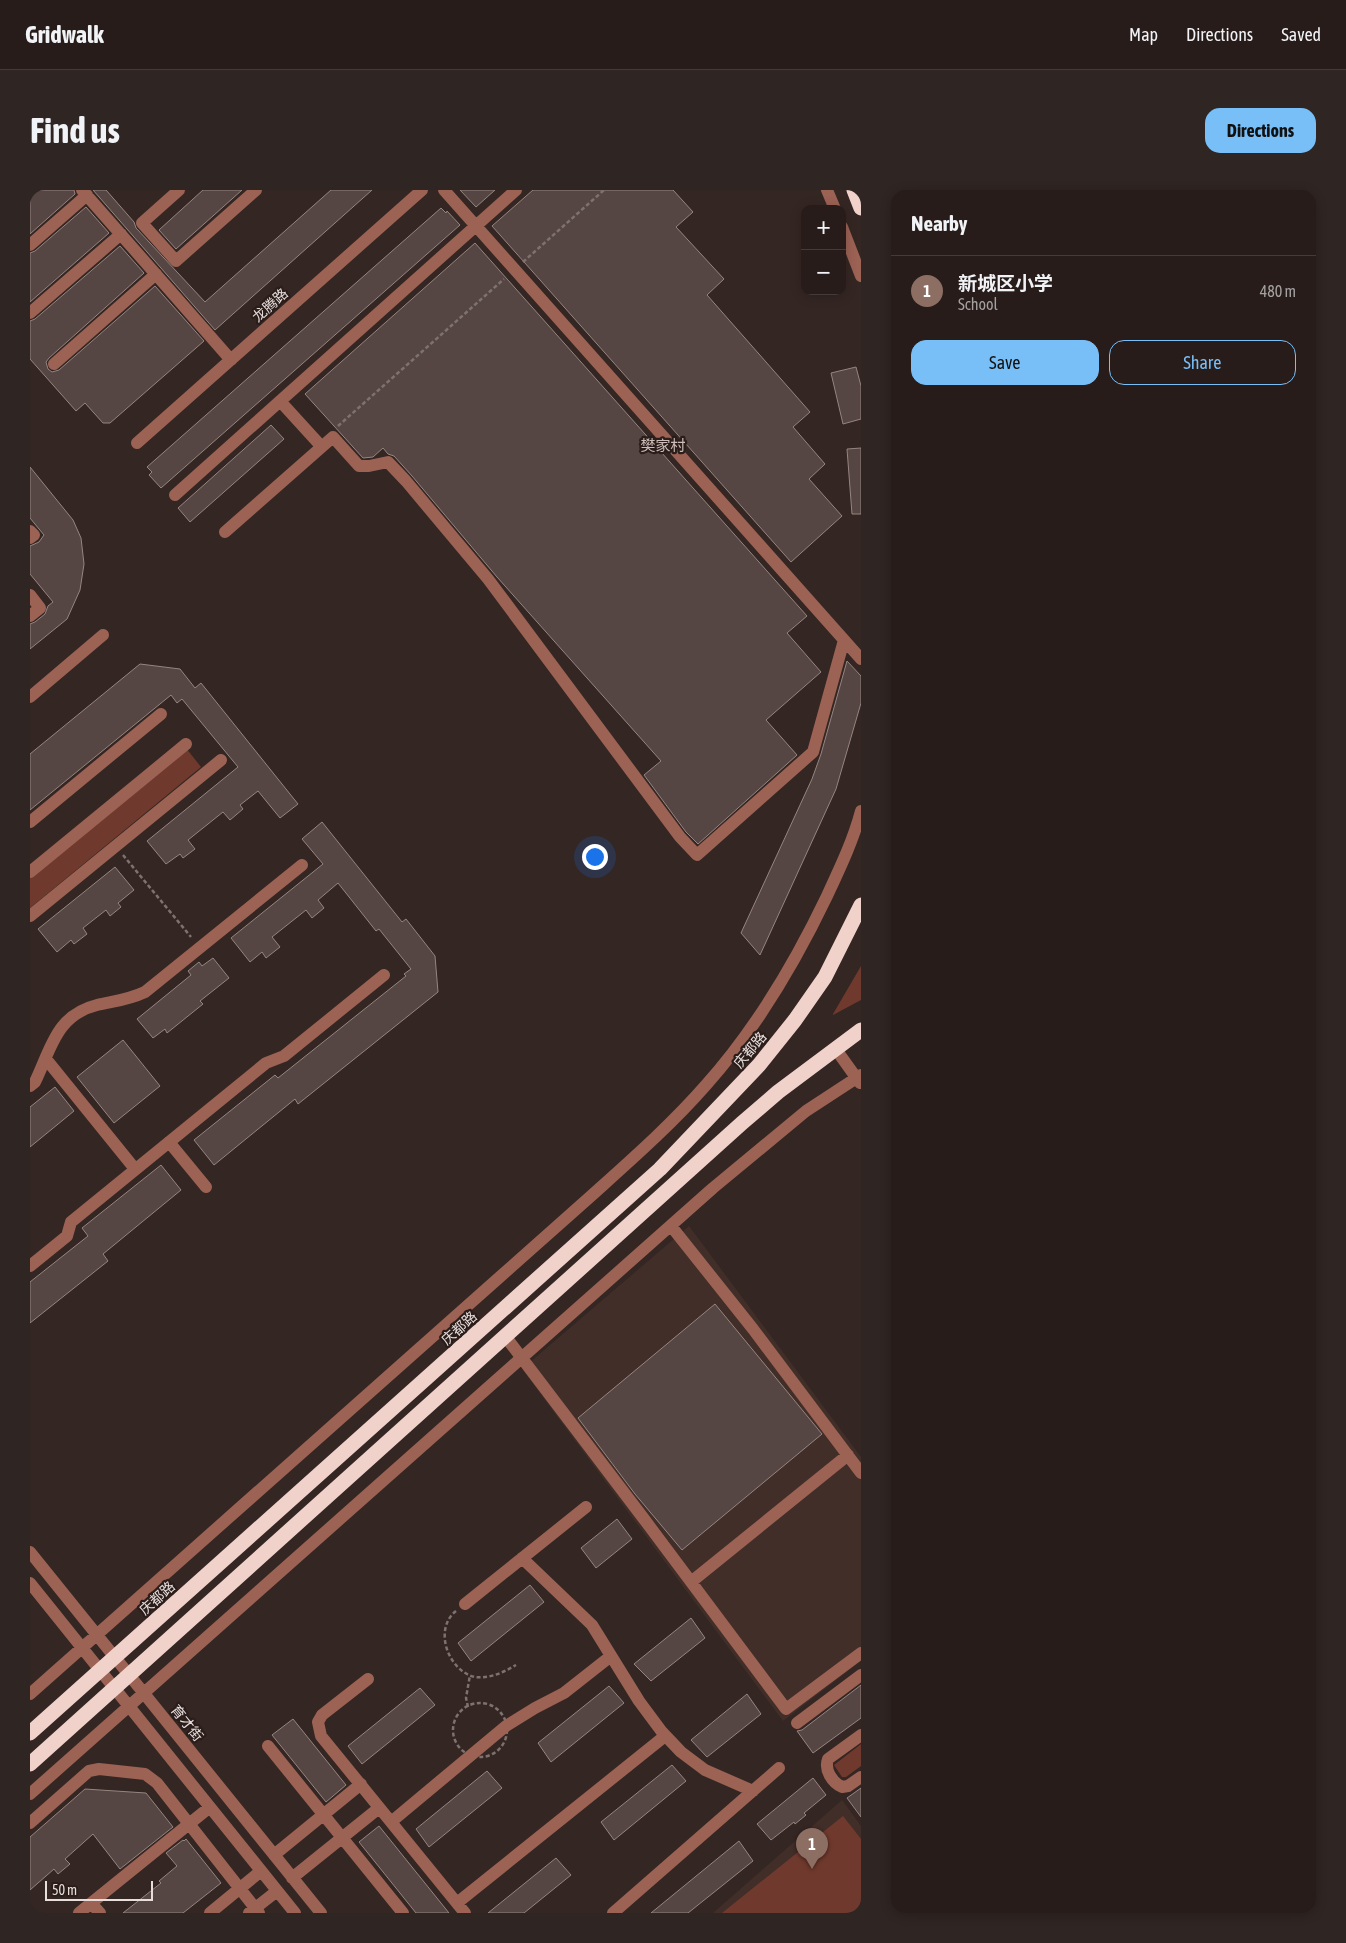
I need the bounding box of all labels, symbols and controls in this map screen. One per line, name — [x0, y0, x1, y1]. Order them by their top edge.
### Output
text: Gridwalk — [25, 21, 104, 48]
text: Map — [1129, 24, 1158, 45]
text: Directions — [1186, 24, 1253, 45]
text: Saved — [1281, 24, 1321, 45]
button: Directions — [1205, 108, 1316, 153]
text: Find us — [30, 110, 120, 150]
map controls — [801, 205, 846, 295]
button: + — [801, 205, 846, 250]
text: Nearby — [911, 211, 967, 235]
button: − — [801, 250, 846, 295]
text: 新城区小学 — [958, 272, 1053, 294]
text: 1 — [923, 282, 931, 300]
text: 480 m — [1260, 282, 1296, 300]
street label: 龙腾路 — [249, 285, 291, 325]
text: School — [958, 295, 998, 313]
button: Save — [911, 340, 1099, 385]
button: Share — [1109, 340, 1296, 385]
district label: 樊家村 — [640, 437, 686, 454]
your location — [582, 844, 608, 870]
street label: 庆都路 — [730, 1029, 770, 1071]
street label: 庆都路 — [438, 1308, 480, 1348]
street label: 庆都路 — [136, 1578, 178, 1618]
street label: 育才街 — [168, 1702, 206, 1744]
pin: 1 — [796, 1828, 828, 1869]
scale bar — [45, 1878, 152, 1901]
text: 50 m — [52, 1882, 77, 1898]

